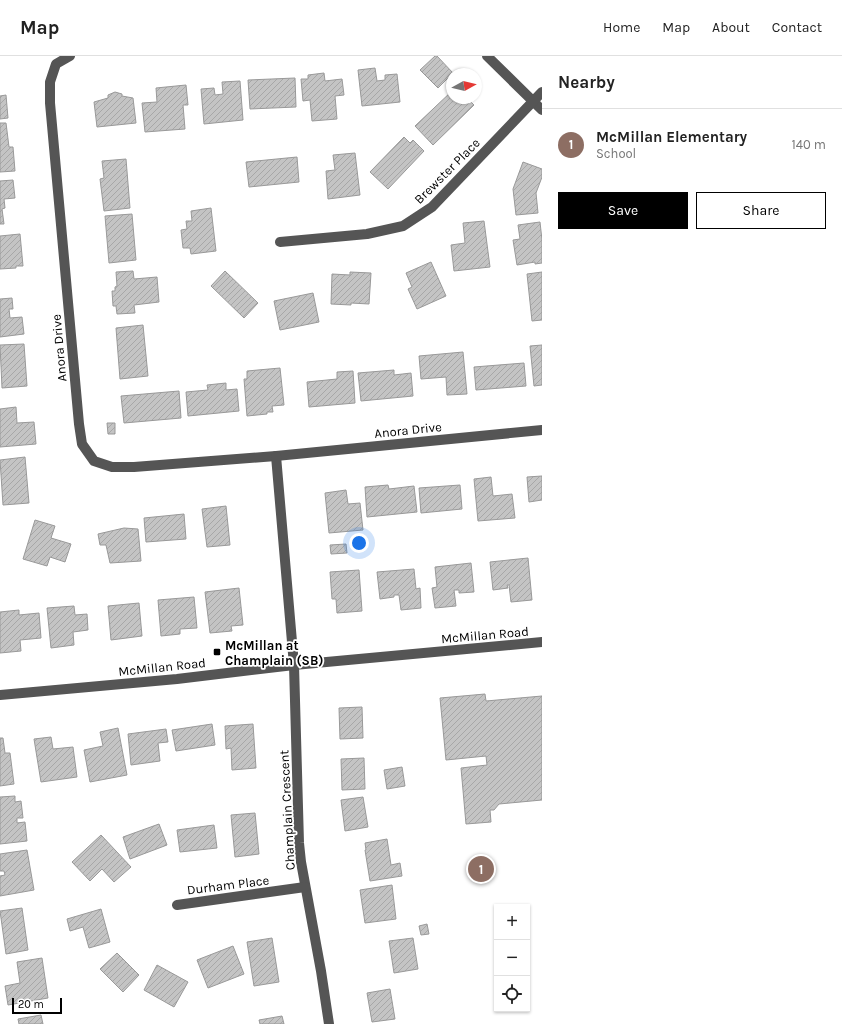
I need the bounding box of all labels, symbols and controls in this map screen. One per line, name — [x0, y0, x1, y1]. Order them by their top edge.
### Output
text: Map — [20, 17, 59, 39]
text: Home — [603, 19, 640, 36]
text: Map — [662, 19, 690, 36]
text: About — [712, 19, 750, 36]
text: Contact — [772, 19, 822, 36]
north arrow — [446, 68, 482, 104]
text: Nearby — [558, 72, 615, 92]
text: McMillan Elementary — [596, 128, 747, 146]
street label: Brewster Place — [411, 135, 483, 207]
text: 1 — [569, 137, 573, 152]
text: 140 m — [791, 137, 826, 152]
text: School — [596, 146, 636, 161]
button: Save — [558, 192, 688, 229]
button: Share — [696, 192, 826, 229]
street label: Anora Drive — [49, 313, 69, 382]
street label: Anora Drive — [374, 419, 443, 441]
your location — [349, 533, 369, 553]
street label: McMillan Road — [441, 624, 529, 646]
place label: McMillan at Champlain (SB) — [225, 638, 324, 668]
marker: McMillan at Champlain (SB) — [212, 647, 222, 657]
street label: McMillan Road — [118, 655, 206, 679]
street label: Champlain Crescent — [276, 749, 298, 871]
pin: 1 — [468, 854, 494, 884]
street label: Durham Place — [186, 872, 270, 897]
map controls — [494, 904, 530, 1012]
button: + — [494, 904, 530, 940]
button: − — [494, 940, 530, 976]
button: locate — [494, 976, 530, 1012]
scale bar — [12, 996, 62, 1015]
text: 20 m — [18, 998, 44, 1011]

